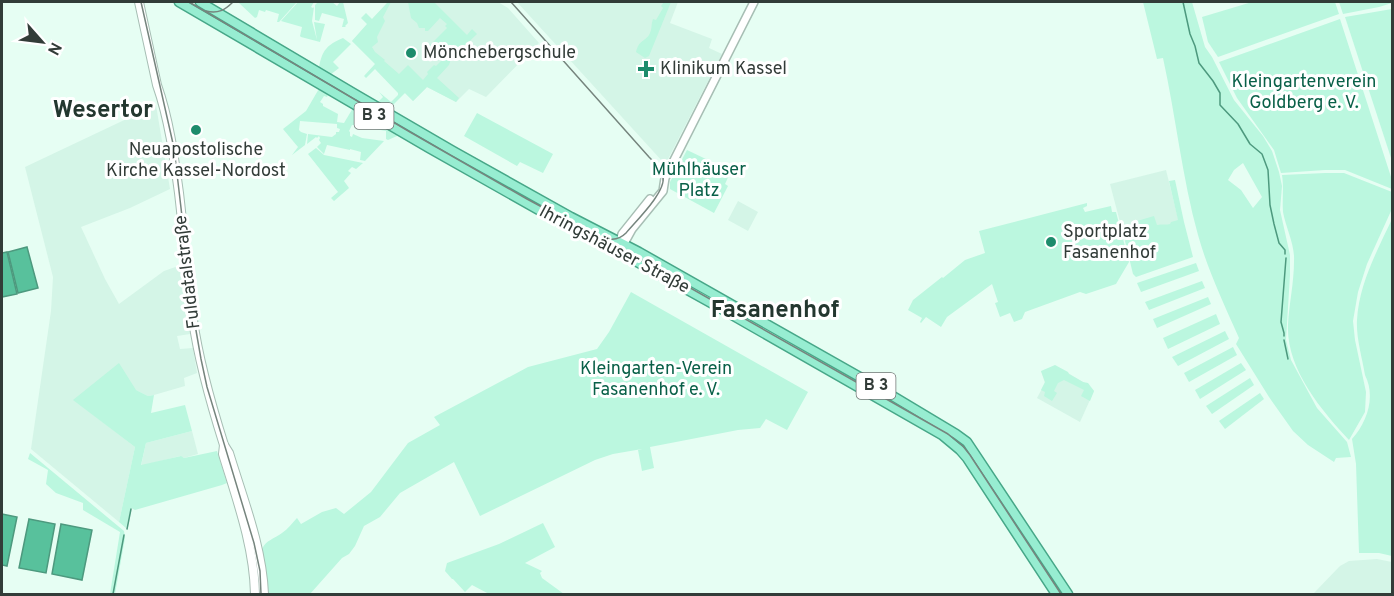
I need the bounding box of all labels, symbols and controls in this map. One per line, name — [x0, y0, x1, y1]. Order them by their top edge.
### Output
north arrow — [12, 12, 72, 72]
text: N — [42, 38, 65, 58]
place label: Mönchebergschule — [423, 42, 576, 65]
marker: Mönchebergschule — [404, 46, 418, 60]
place label: Klinikum Kassel — [660, 58, 787, 81]
marker: Klinikum Kassel — [637, 60, 655, 78]
park label: Kleingartenverein Goldberg e. V. — [1231, 71, 1377, 115]
district label: Wesertor — [53, 96, 153, 126]
road number: B 3 — [354, 103, 394, 129]
marker: Neuapostolische Kirche Kassel-Nordost — [189, 123, 203, 137]
place label: Neuapostolische Kirche Kassel-Nordost — [106, 139, 286, 183]
park label: Mühlhäuser Platz — [652, 159, 746, 203]
street label: Ihringshäuser Straße — [535, 201, 693, 299]
street label: Fuldatalstraße — [170, 214, 206, 330]
place label: Sportplatz Fasanenhof — [1063, 221, 1156, 265]
marker: Sportplatz Fasanenhof — [1044, 235, 1058, 249]
district label: Fasanenhof — [711, 296, 840, 326]
park label: Kleingarten-Verein Fasanenhof e. V. — [580, 358, 732, 402]
road number: B 3 — [856, 373, 896, 399]

